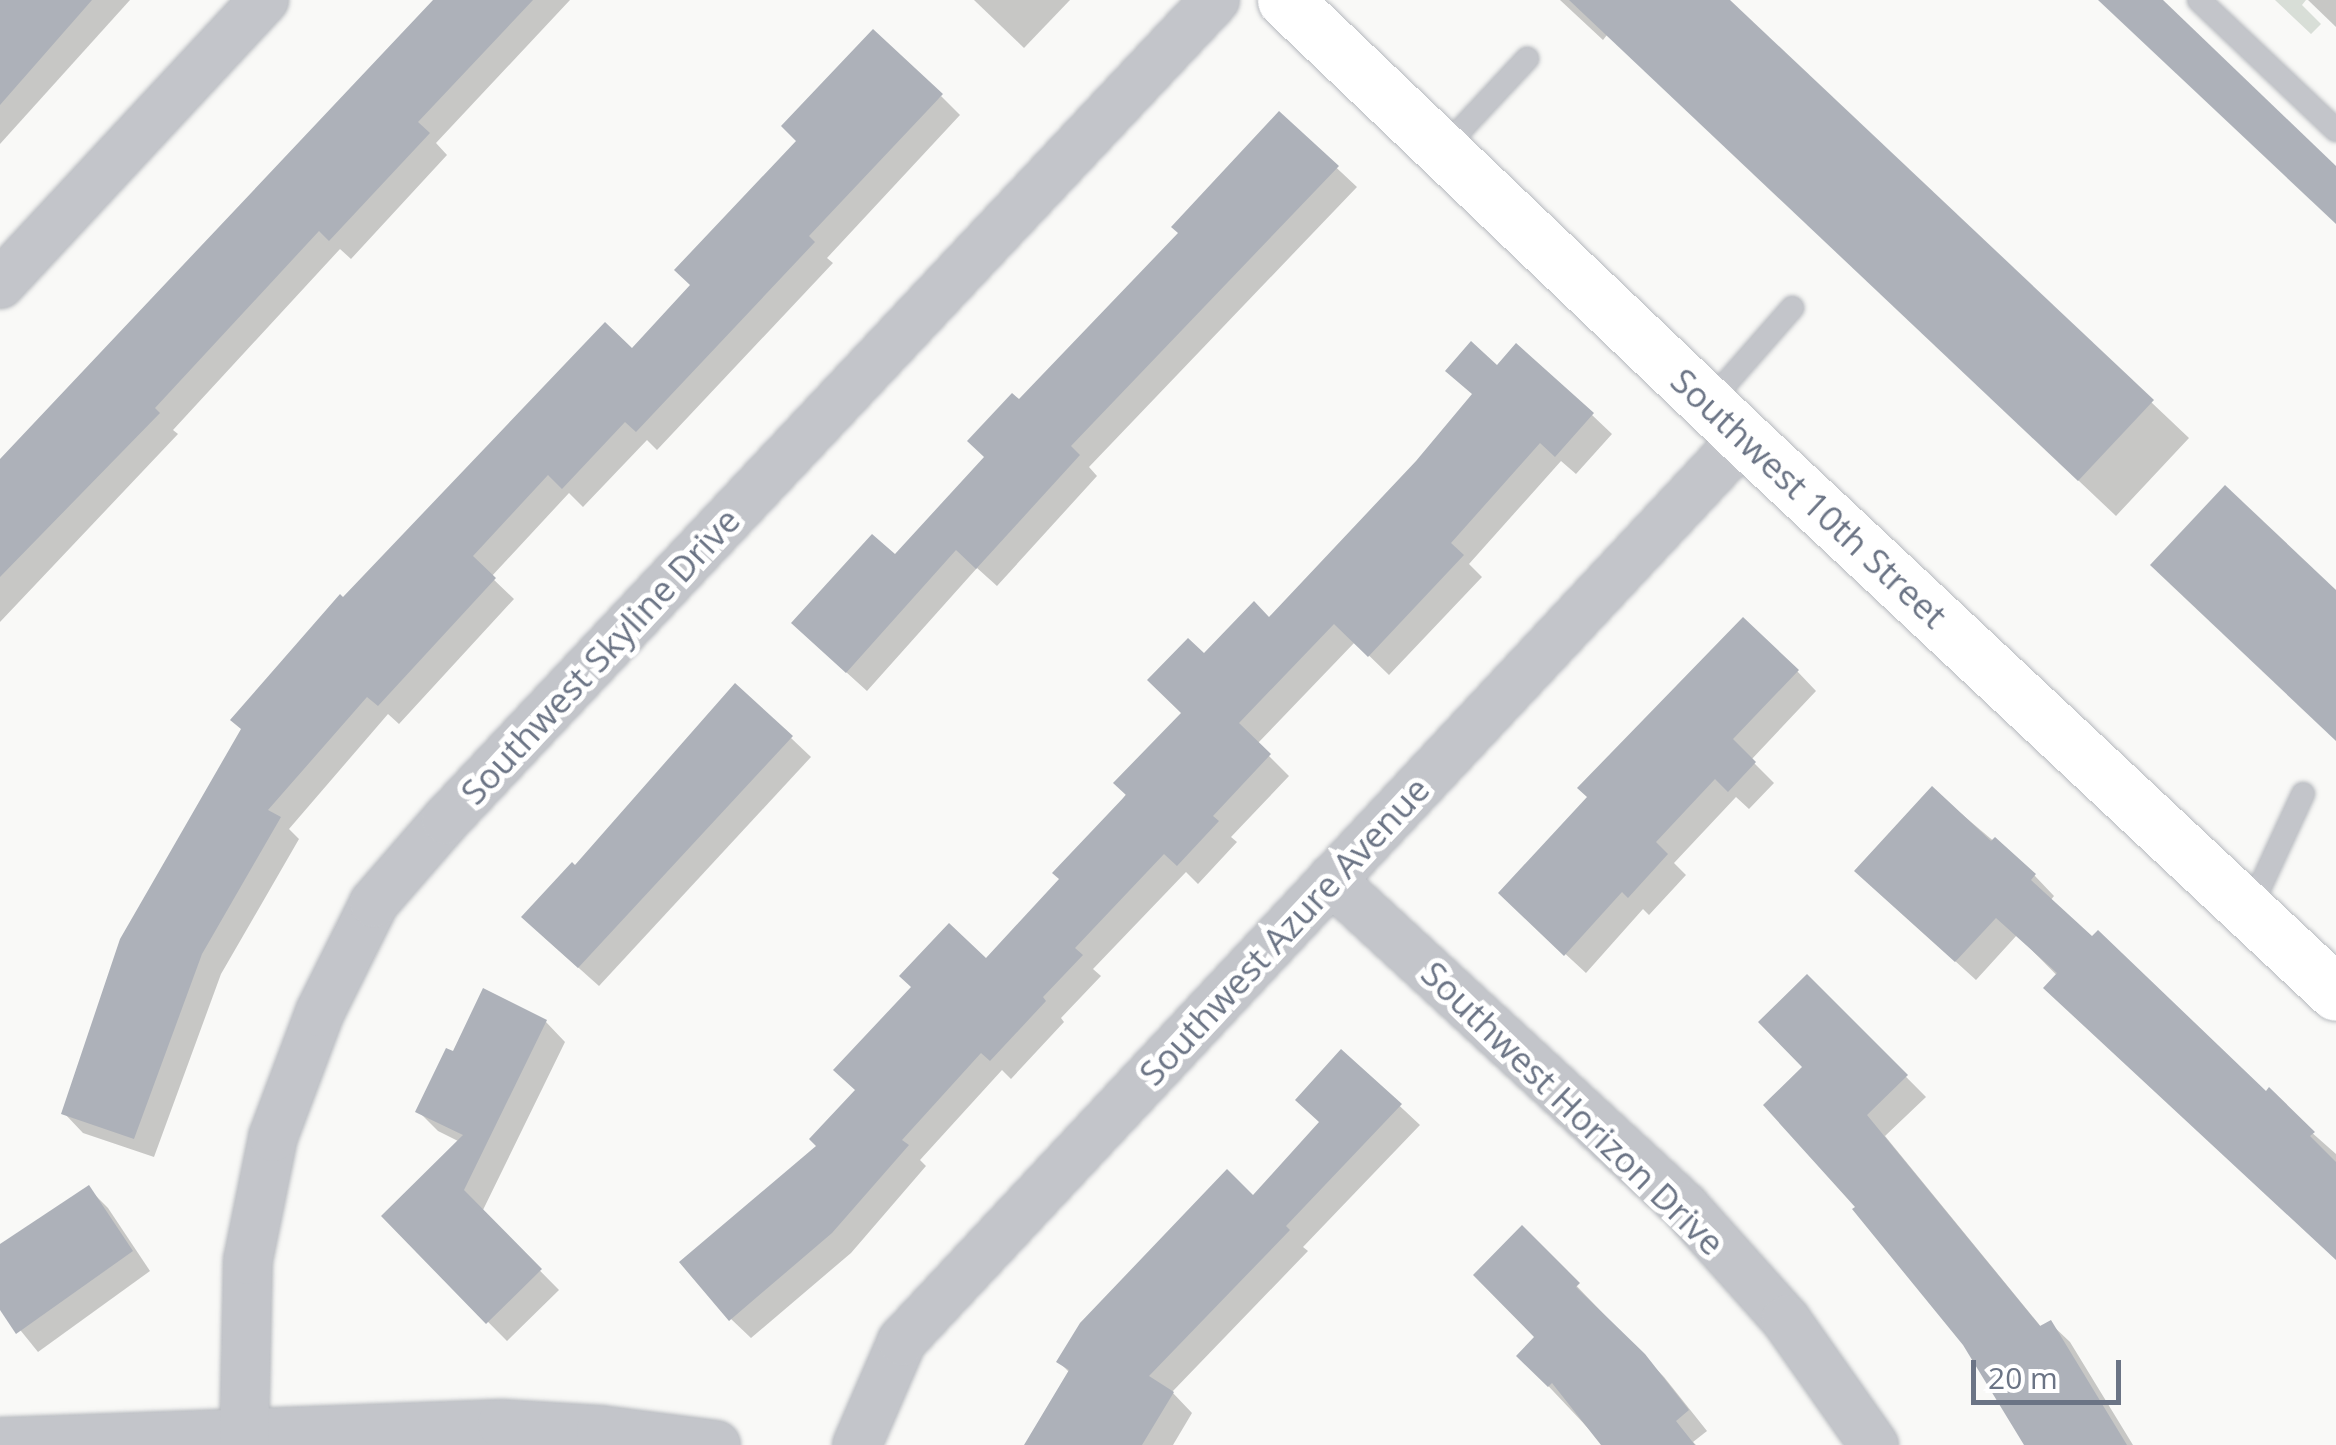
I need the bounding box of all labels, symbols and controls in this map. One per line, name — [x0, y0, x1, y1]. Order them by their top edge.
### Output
street label: Southwest 10th Street — [1662, 359, 1956, 637]
street label: Southwest Skyline Drive — [452, 499, 748, 813]
street label: Southwest Azure Avenue — [1130, 768, 1438, 1094]
street label: Southwest Horizon Drive — [1413, 952, 1733, 1264]
scale bar — [1976, 1340, 2126, 1402]
text: 20 m — [1988, 1357, 2058, 1398]

